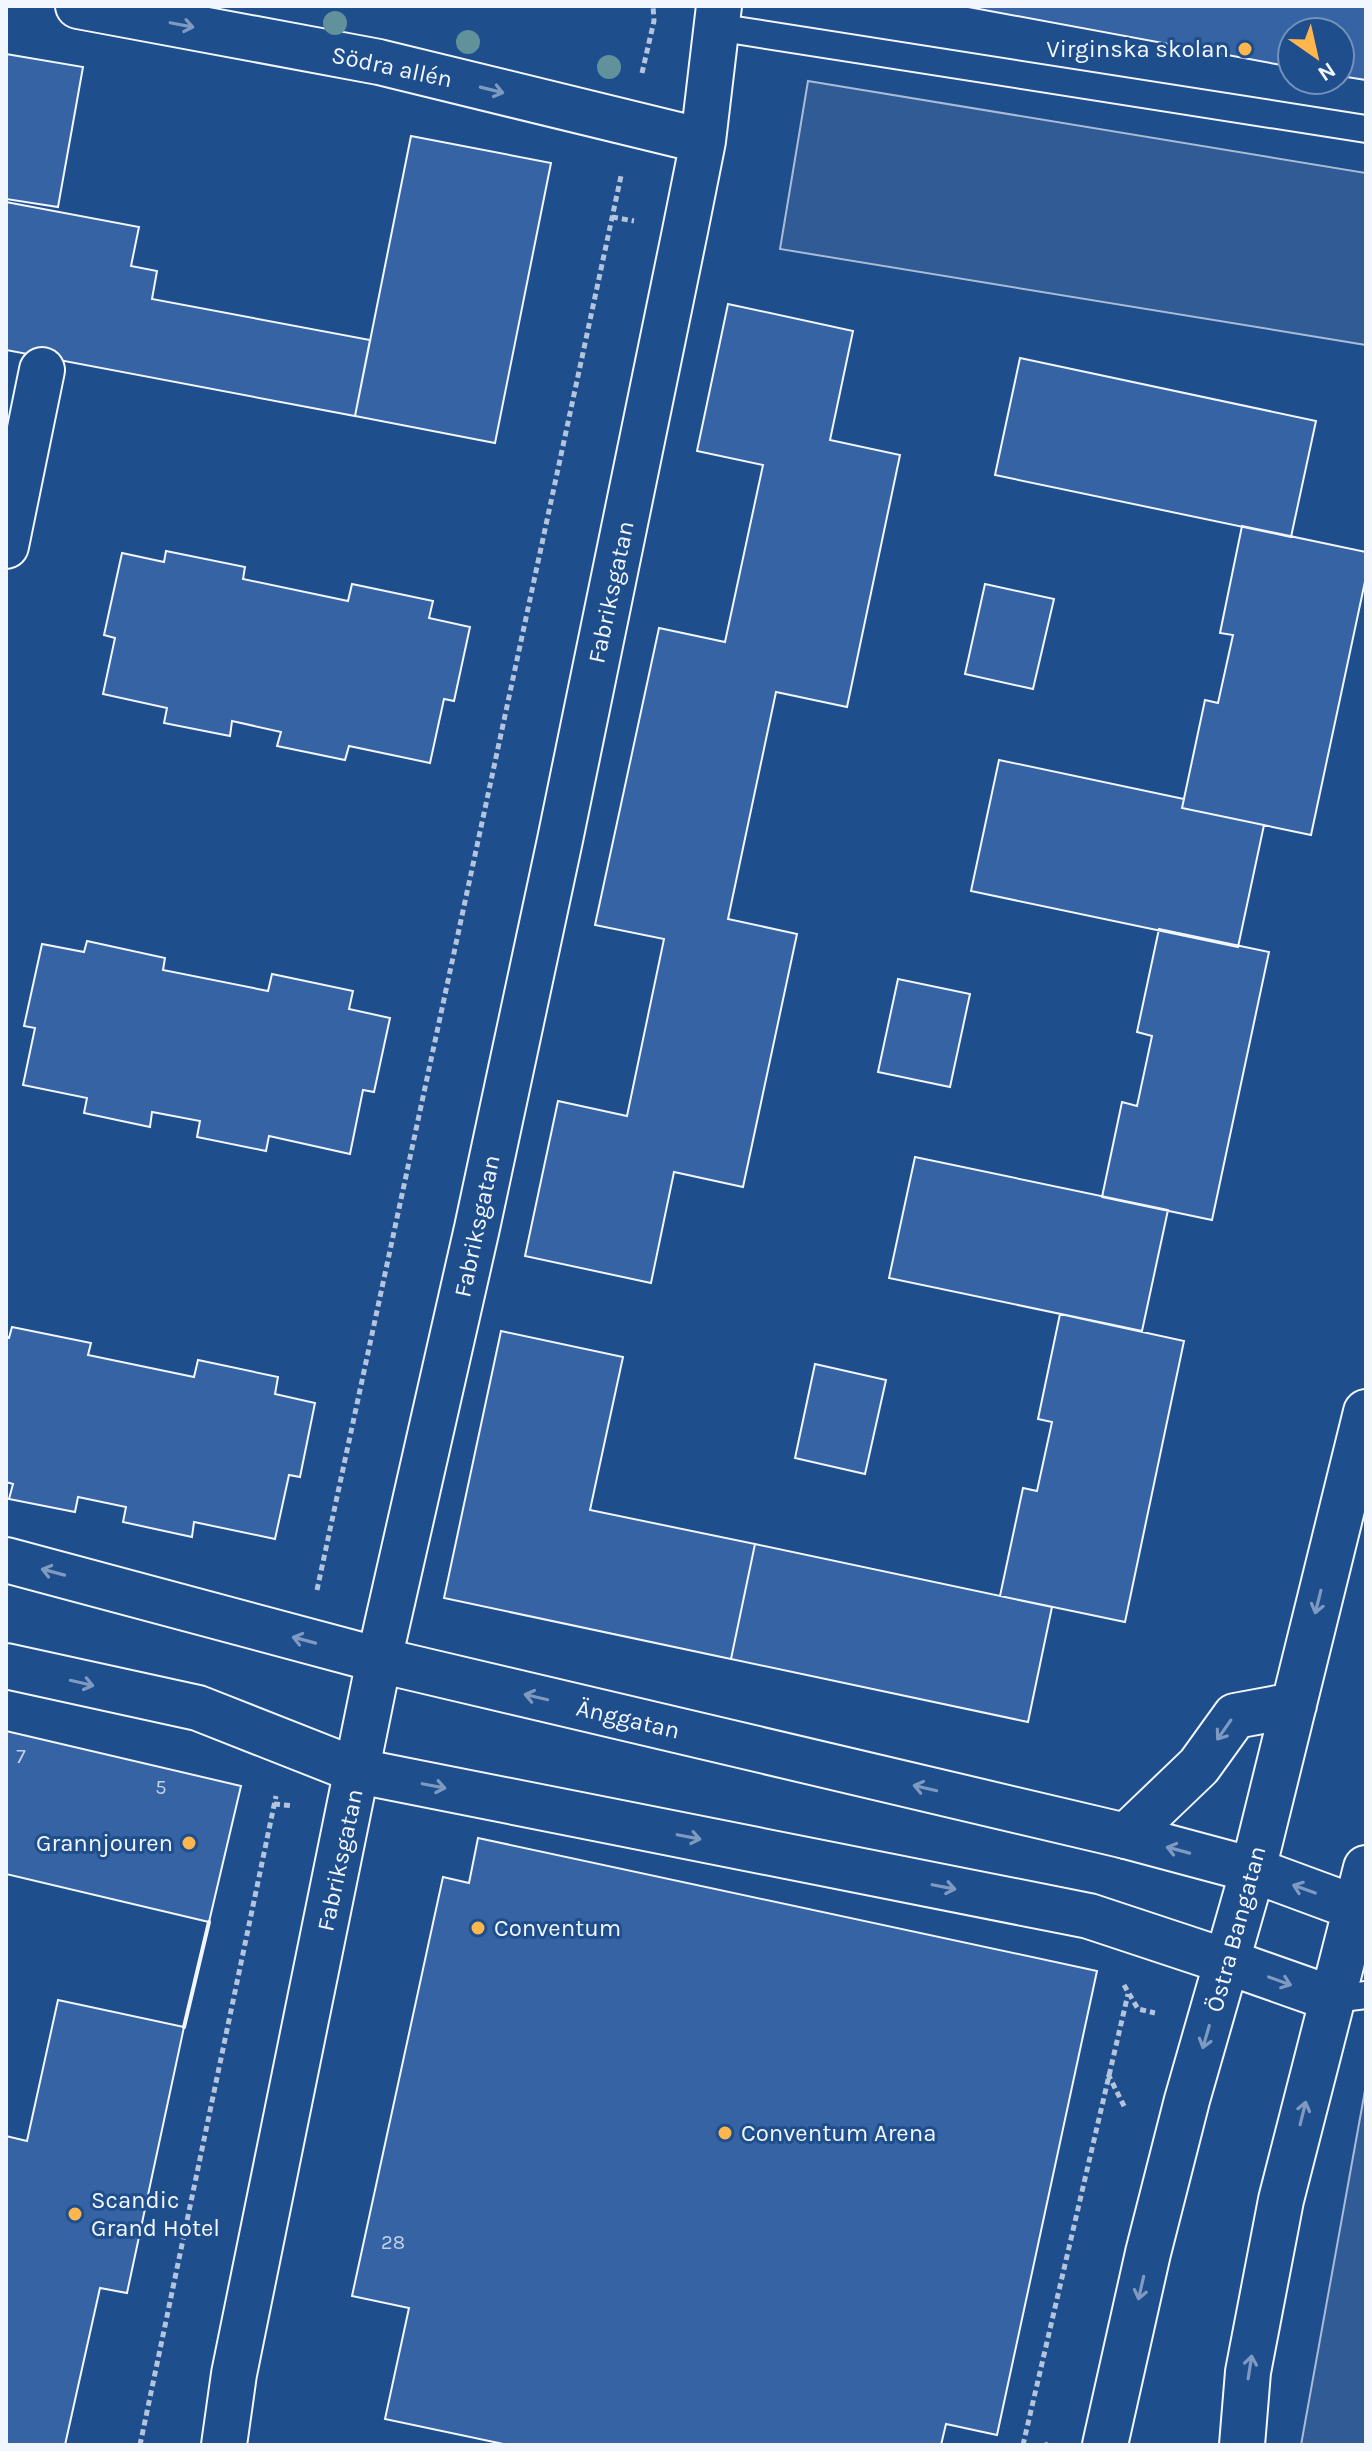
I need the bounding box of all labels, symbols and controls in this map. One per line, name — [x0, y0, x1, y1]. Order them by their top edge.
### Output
north arrow — [1276, 16, 1356, 96]
one-way arrow — [169, 19, 195, 34]
place label: Virginska skolan — [1046, 35, 1229, 63]
marker: Virginska skolan — [1236, 40, 1254, 58]
street label: Södra allén — [329, 41, 455, 93]
text: N — [1313, 57, 1340, 87]
one-way arrow — [478, 83, 504, 98]
street label: Fabriksgatan — [582, 518, 640, 666]
street label: Fabriksgatan — [448, 1152, 506, 1300]
one-way arrow — [41, 1564, 66, 1579]
one-way arrow — [1310, 1589, 1325, 1615]
one-way arrow — [292, 1632, 318, 1647]
one-way arrow — [69, 1676, 94, 1691]
one-way arrow — [523, 1689, 549, 1704]
street label: Änggatan — [574, 1694, 682, 1744]
one-way arrow — [1216, 1719, 1232, 1741]
house number: 7 — [16, 1745, 26, 1768]
house number: 5 — [155, 1776, 167, 1799]
one-way arrow — [421, 1779, 447, 1794]
one-way arrow — [913, 1780, 938, 1795]
street label: Fabriksgatan — [311, 1786, 369, 1934]
place label: Grannjouren — [36, 1829, 173, 1857]
one-way arrow — [676, 1830, 702, 1845]
marker: Grannjouren — [180, 1834, 198, 1852]
one-way arrow — [1165, 1841, 1191, 1856]
street label: Östra Bangatan — [1200, 1843, 1272, 2015]
one-way arrow — [931, 1881, 957, 1896]
one-way arrow — [1293, 1881, 1317, 1895]
place label: Conventum — [494, 1914, 621, 1942]
marker: Conventum — [469, 1919, 487, 1937]
one-way arrow — [1267, 1974, 1292, 1989]
one-way arrow — [1198, 2023, 1213, 2049]
one-way arrow — [1297, 2101, 1312, 2127]
place label: Conventum Arena — [741, 2119, 936, 2147]
marker: Conventum Arena — [716, 2124, 734, 2142]
place label: Scandic Grand Hotel — [91, 2186, 220, 2242]
marker: Scandic Grand Hotel — [66, 2205, 84, 2223]
house number: 28 — [381, 2231, 405, 2254]
one-way arrow — [1132, 2275, 1147, 2301]
one-way arrow — [1243, 2355, 1258, 2381]

